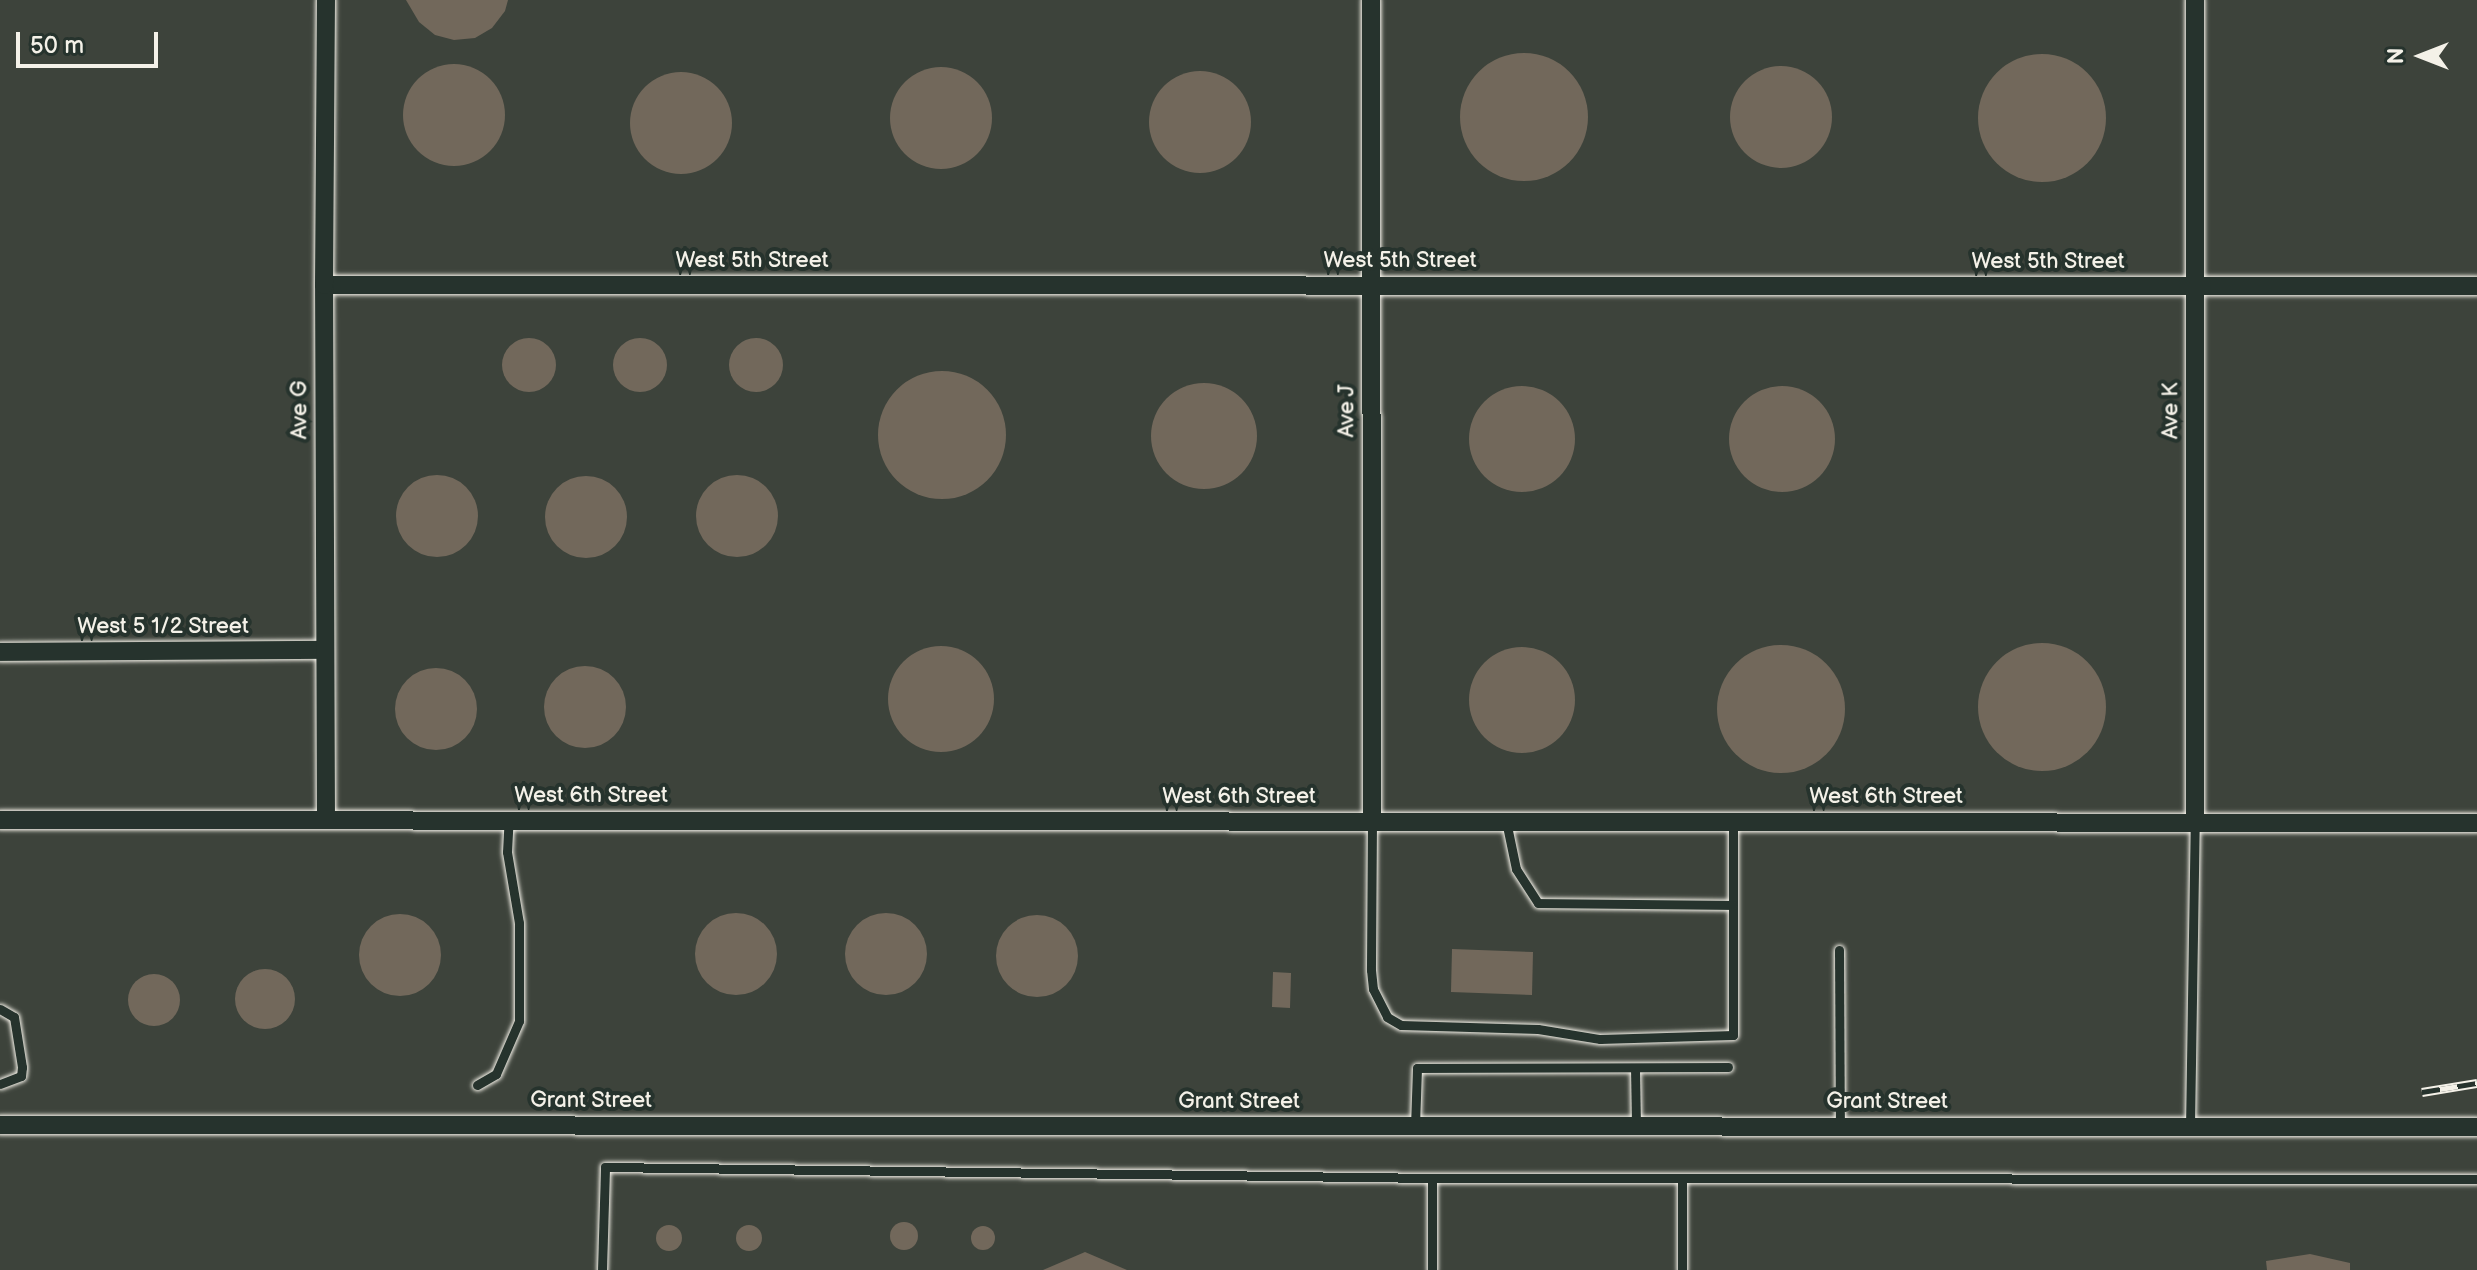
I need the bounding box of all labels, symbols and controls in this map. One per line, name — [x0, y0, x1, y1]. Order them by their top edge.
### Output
scale bar — [20, 16, 162, 66]
north arrow — [2381, 16, 2461, 96]
text: 50 m — [30, 31, 84, 60]
text: N — [2383, 48, 2410, 64]
street label: West 5th Street — [675, 248, 829, 274]
street label: West 5th Street — [1323, 248, 1477, 274]
street label: West 5th Street — [1971, 249, 2125, 275]
street label: Ave G — [287, 381, 313, 439]
street label: Ave K — [2158, 383, 2184, 439]
street label: Ave J — [1334, 384, 1360, 438]
street label: West 5 1/2 Street — [77, 614, 249, 640]
street label: West 6th Street — [514, 783, 668, 809]
street label: West 6th Street — [1162, 784, 1316, 810]
street label: West 6th Street — [1809, 784, 1963, 810]
street label: Grant Street — [530, 1088, 652, 1114]
street label: Grant Street — [1178, 1089, 1300, 1115]
street label: Grant Street — [1826, 1089, 1948, 1115]

